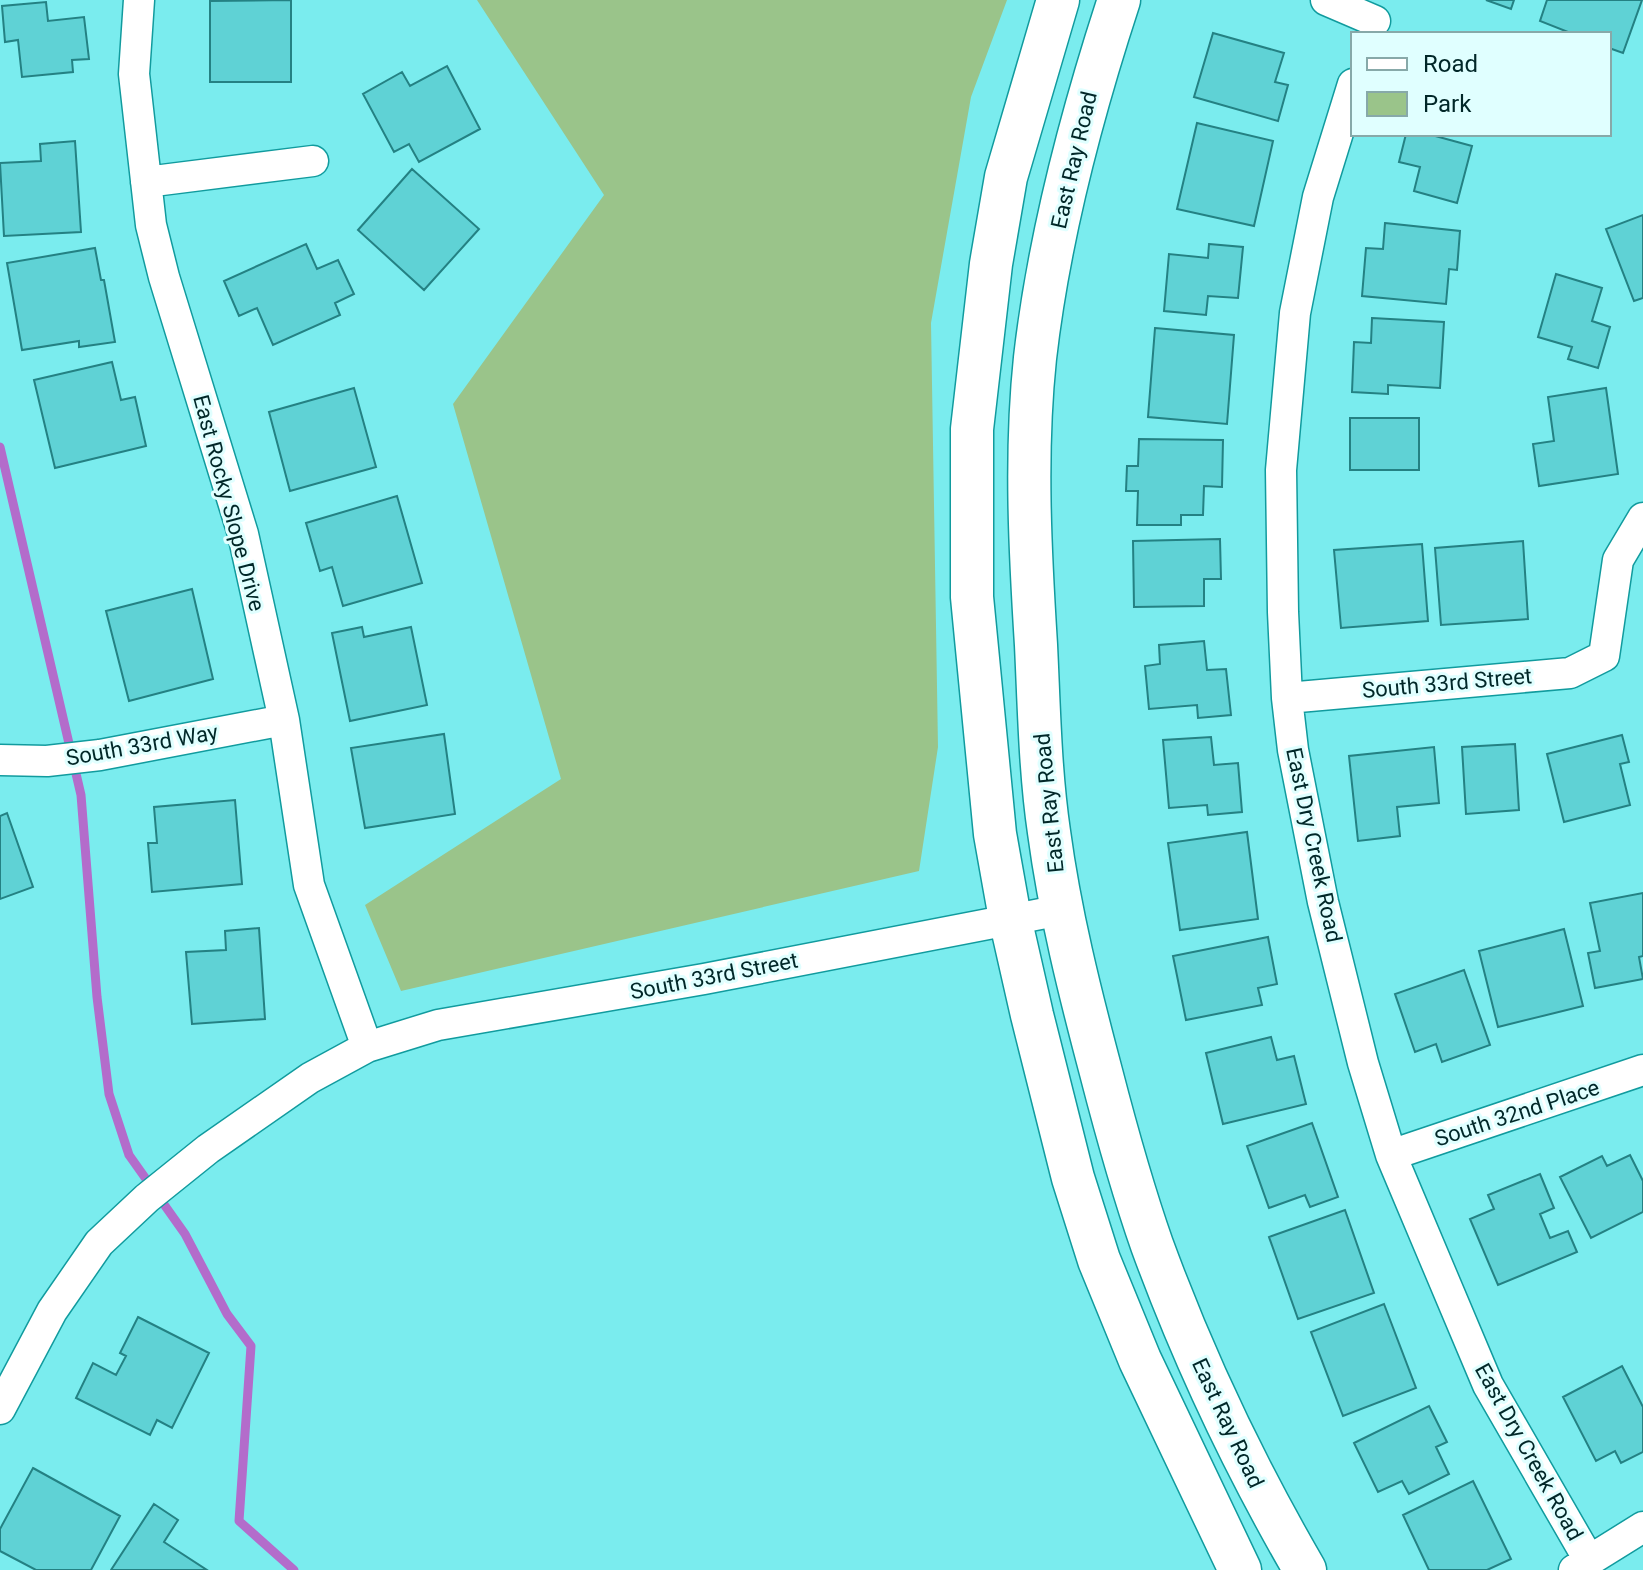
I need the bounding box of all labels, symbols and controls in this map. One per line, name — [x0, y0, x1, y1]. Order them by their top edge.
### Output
legend — [1351, 32, 1611, 136]
text: Road — [1423, 50, 1478, 78]
street label: East Ray Road — [1046, 89, 1102, 231]
text: Park — [1423, 90, 1472, 118]
street label: East Rocky Slope Drive — [188, 392, 270, 614]
street label: South 33rd Street — [1361, 663, 1533, 703]
street label: South 33rd Way — [64, 719, 220, 771]
street label: East Ray Road — [1029, 732, 1069, 874]
street label: East Dry Creek Road — [1281, 745, 1347, 945]
street label: South 33rd Street — [628, 947, 800, 1005]
street label: South 32nd Place — [1432, 1075, 1602, 1151]
street label: East Ray Road — [1187, 1354, 1269, 1492]
street label: East Dry Creek Road — [1470, 1359, 1588, 1545]

